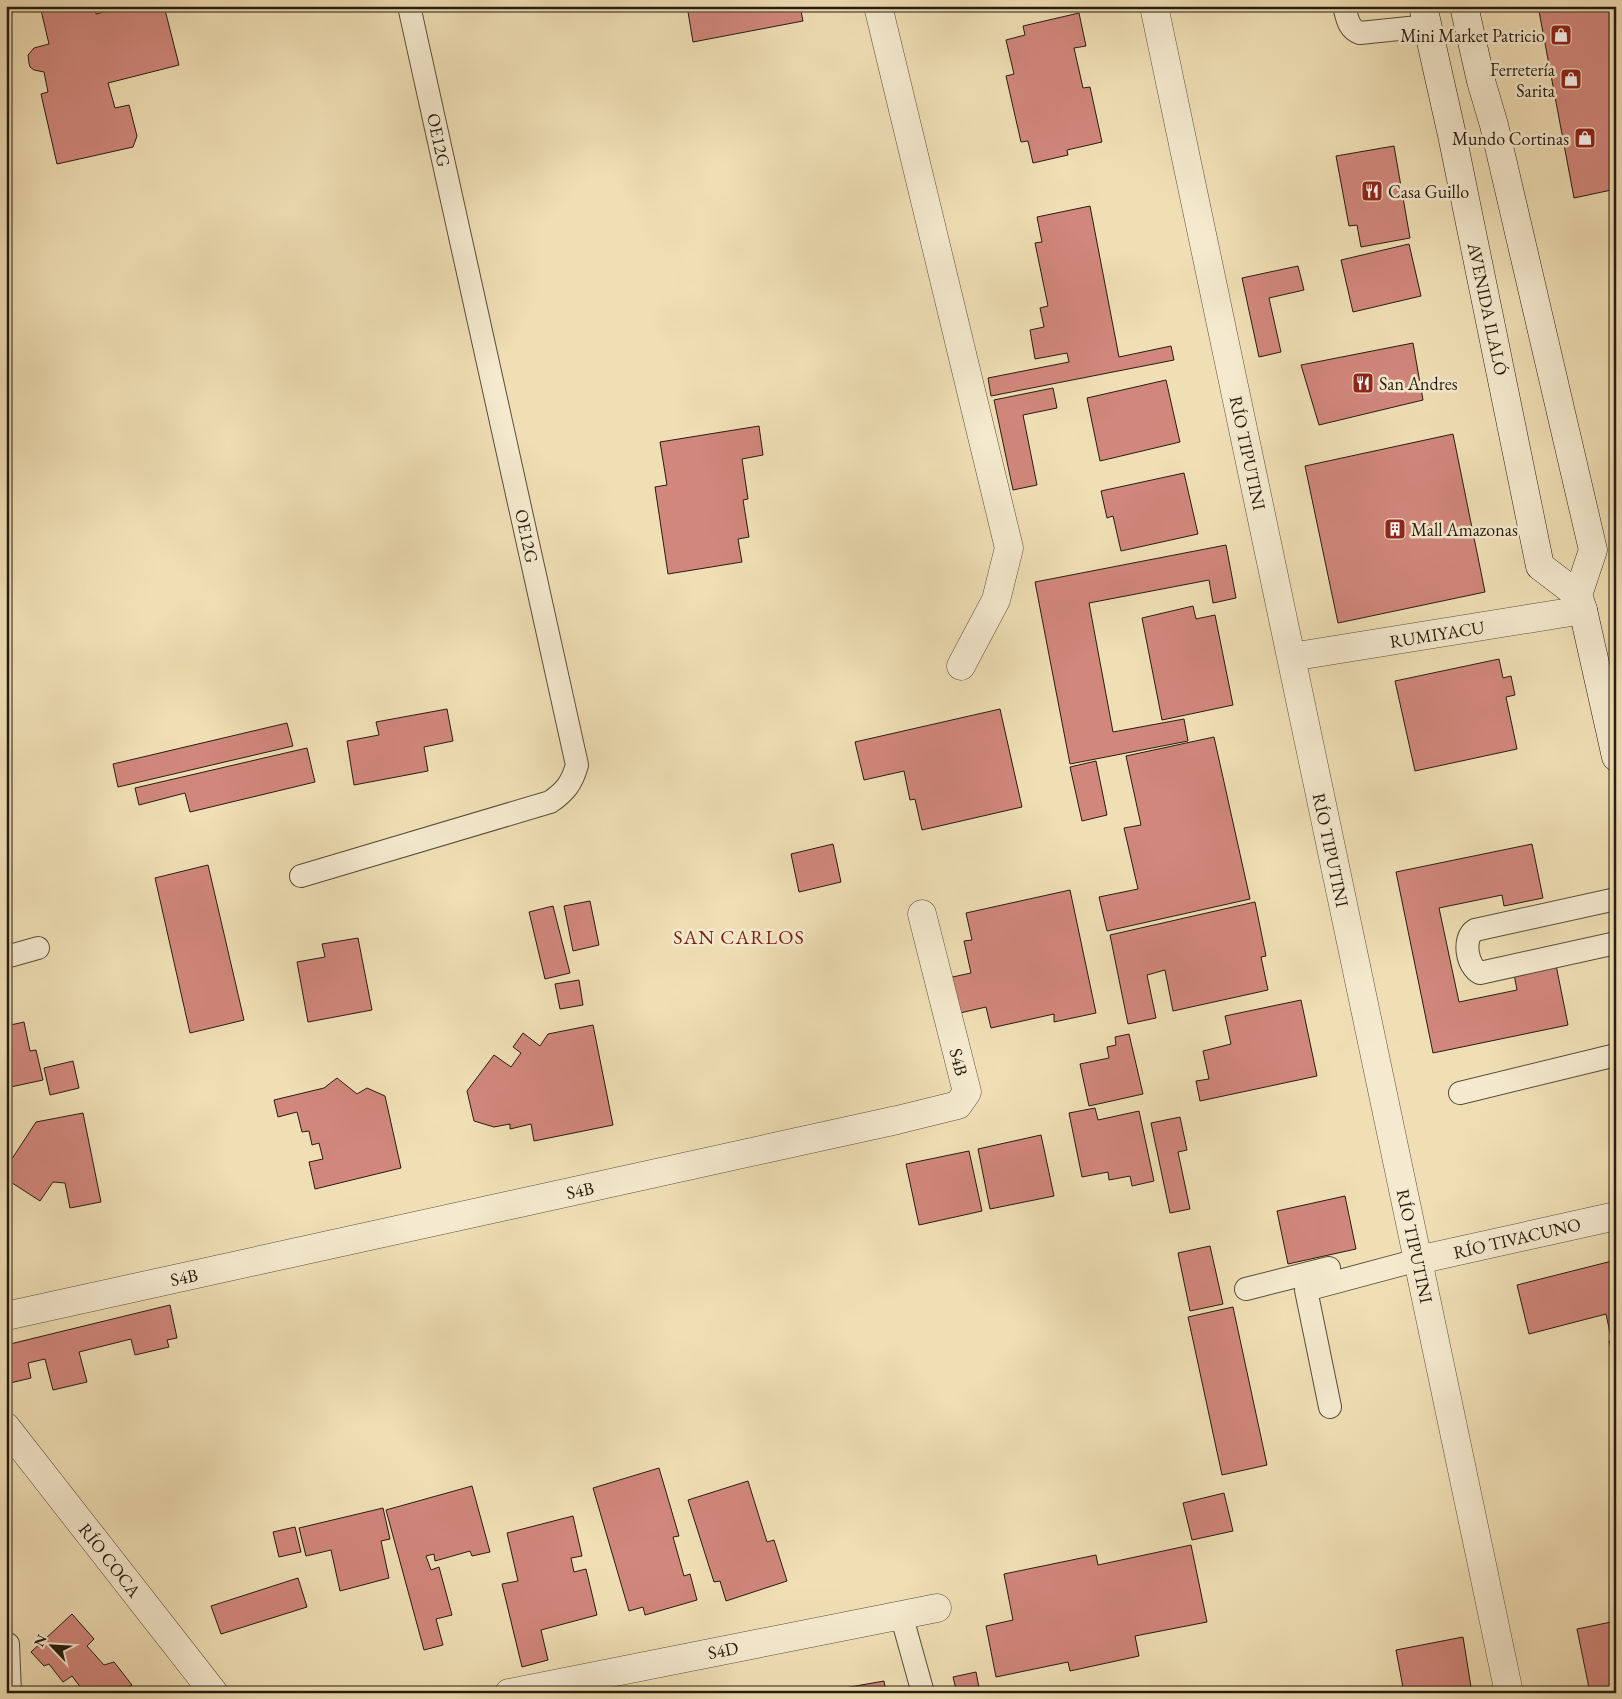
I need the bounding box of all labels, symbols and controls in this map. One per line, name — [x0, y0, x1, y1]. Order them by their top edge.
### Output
shop icon: Mini Market Patricio — [1549, 23, 1573, 47]
place label: Mini Market Patricio — [1400, 24, 1545, 47]
place label: Ferretería Sarita — [1490, 58, 1556, 102]
shop icon: Ferretería Sarita — [1559, 67, 1583, 91]
street label: OE12G — [422, 111, 456, 169]
shop icon: Mundo Cortinas — [1573, 126, 1597, 150]
place label: Mundo Cortinas — [1452, 127, 1569, 150]
restaurant icon: Casa Guillo — [1360, 179, 1384, 203]
place label: Casa Guillo — [1388, 180, 1469, 203]
street label: AVENIDA ILALÓ — [1463, 240, 1513, 377]
restaurant icon: San Andres — [1351, 371, 1375, 395]
place label: San Andres — [1379, 372, 1458, 395]
street label: RÍO TIPUTINI — [1225, 394, 1271, 512]
street label: OE12G — [510, 507, 544, 565]
building icon: Mall Amazonas — [1383, 517, 1407, 541]
place label: Mall Amazonas — [1411, 518, 1518, 541]
street label: RUMIYACU — [1388, 615, 1487, 653]
street label: RÍO TIPUTINI — [1308, 791, 1354, 909]
district label: SAN CARLOS — [673, 924, 805, 950]
street label: S4B — [944, 1046, 974, 1078]
street label: S4B — [564, 1176, 596, 1204]
street label: RÍO TIPUTINI — [1392, 1187, 1438, 1305]
street label: RÍO TIVACUNO — [1451, 1212, 1583, 1264]
street label: S4B — [168, 1263, 200, 1291]
street label: RÍO COCA — [74, 1518, 146, 1602]
north arrow — [28, 1622, 78, 1672]
text: N — [30, 1631, 51, 1649]
street label: S4D — [706, 1636, 740, 1664]

